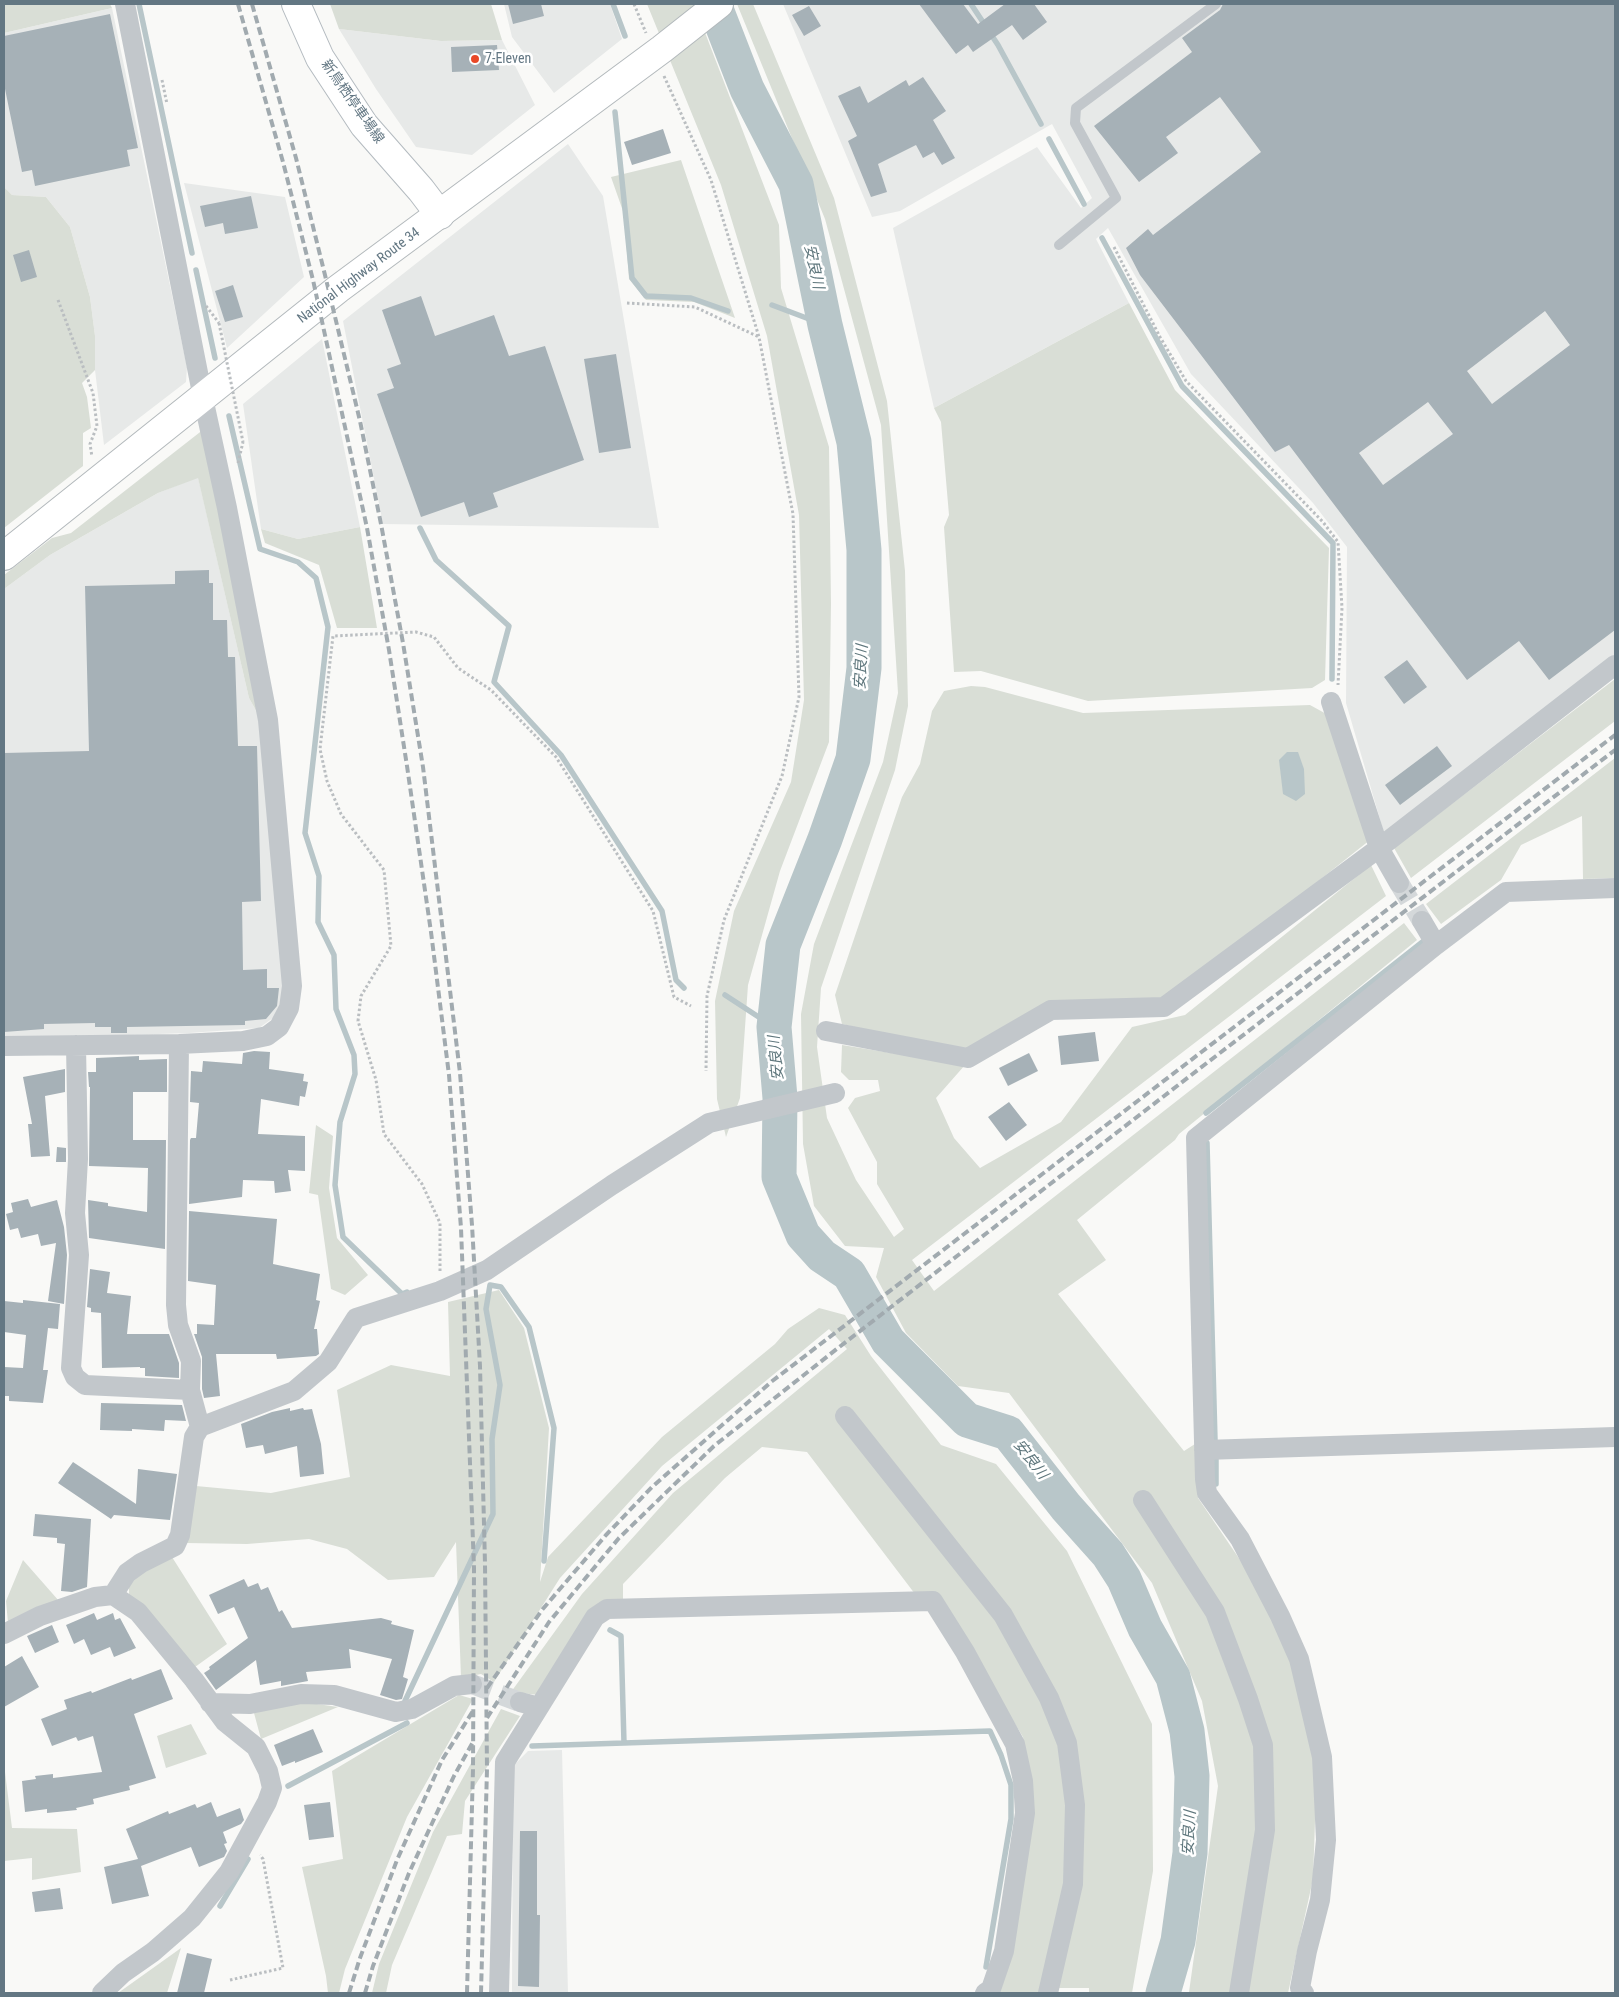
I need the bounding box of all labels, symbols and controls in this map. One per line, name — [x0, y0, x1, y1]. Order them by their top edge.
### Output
place label: 7-Eleven — [485, 51, 531, 67]
marker: 7-Eleven — [469, 53, 481, 65]
street label: 新鳥栖停車場線 — [317, 57, 387, 147]
street label: National Highway Route 34 — [294, 224, 424, 328]
water label: 安良川 — [800, 243, 826, 291]
water label: 安良川 — [852, 644, 872, 690]
water label: 安良川 — [766, 1035, 788, 1081]
water label: 安良川 — [1009, 1437, 1051, 1483]
water label: 安良川 — [1180, 1810, 1200, 1856]

